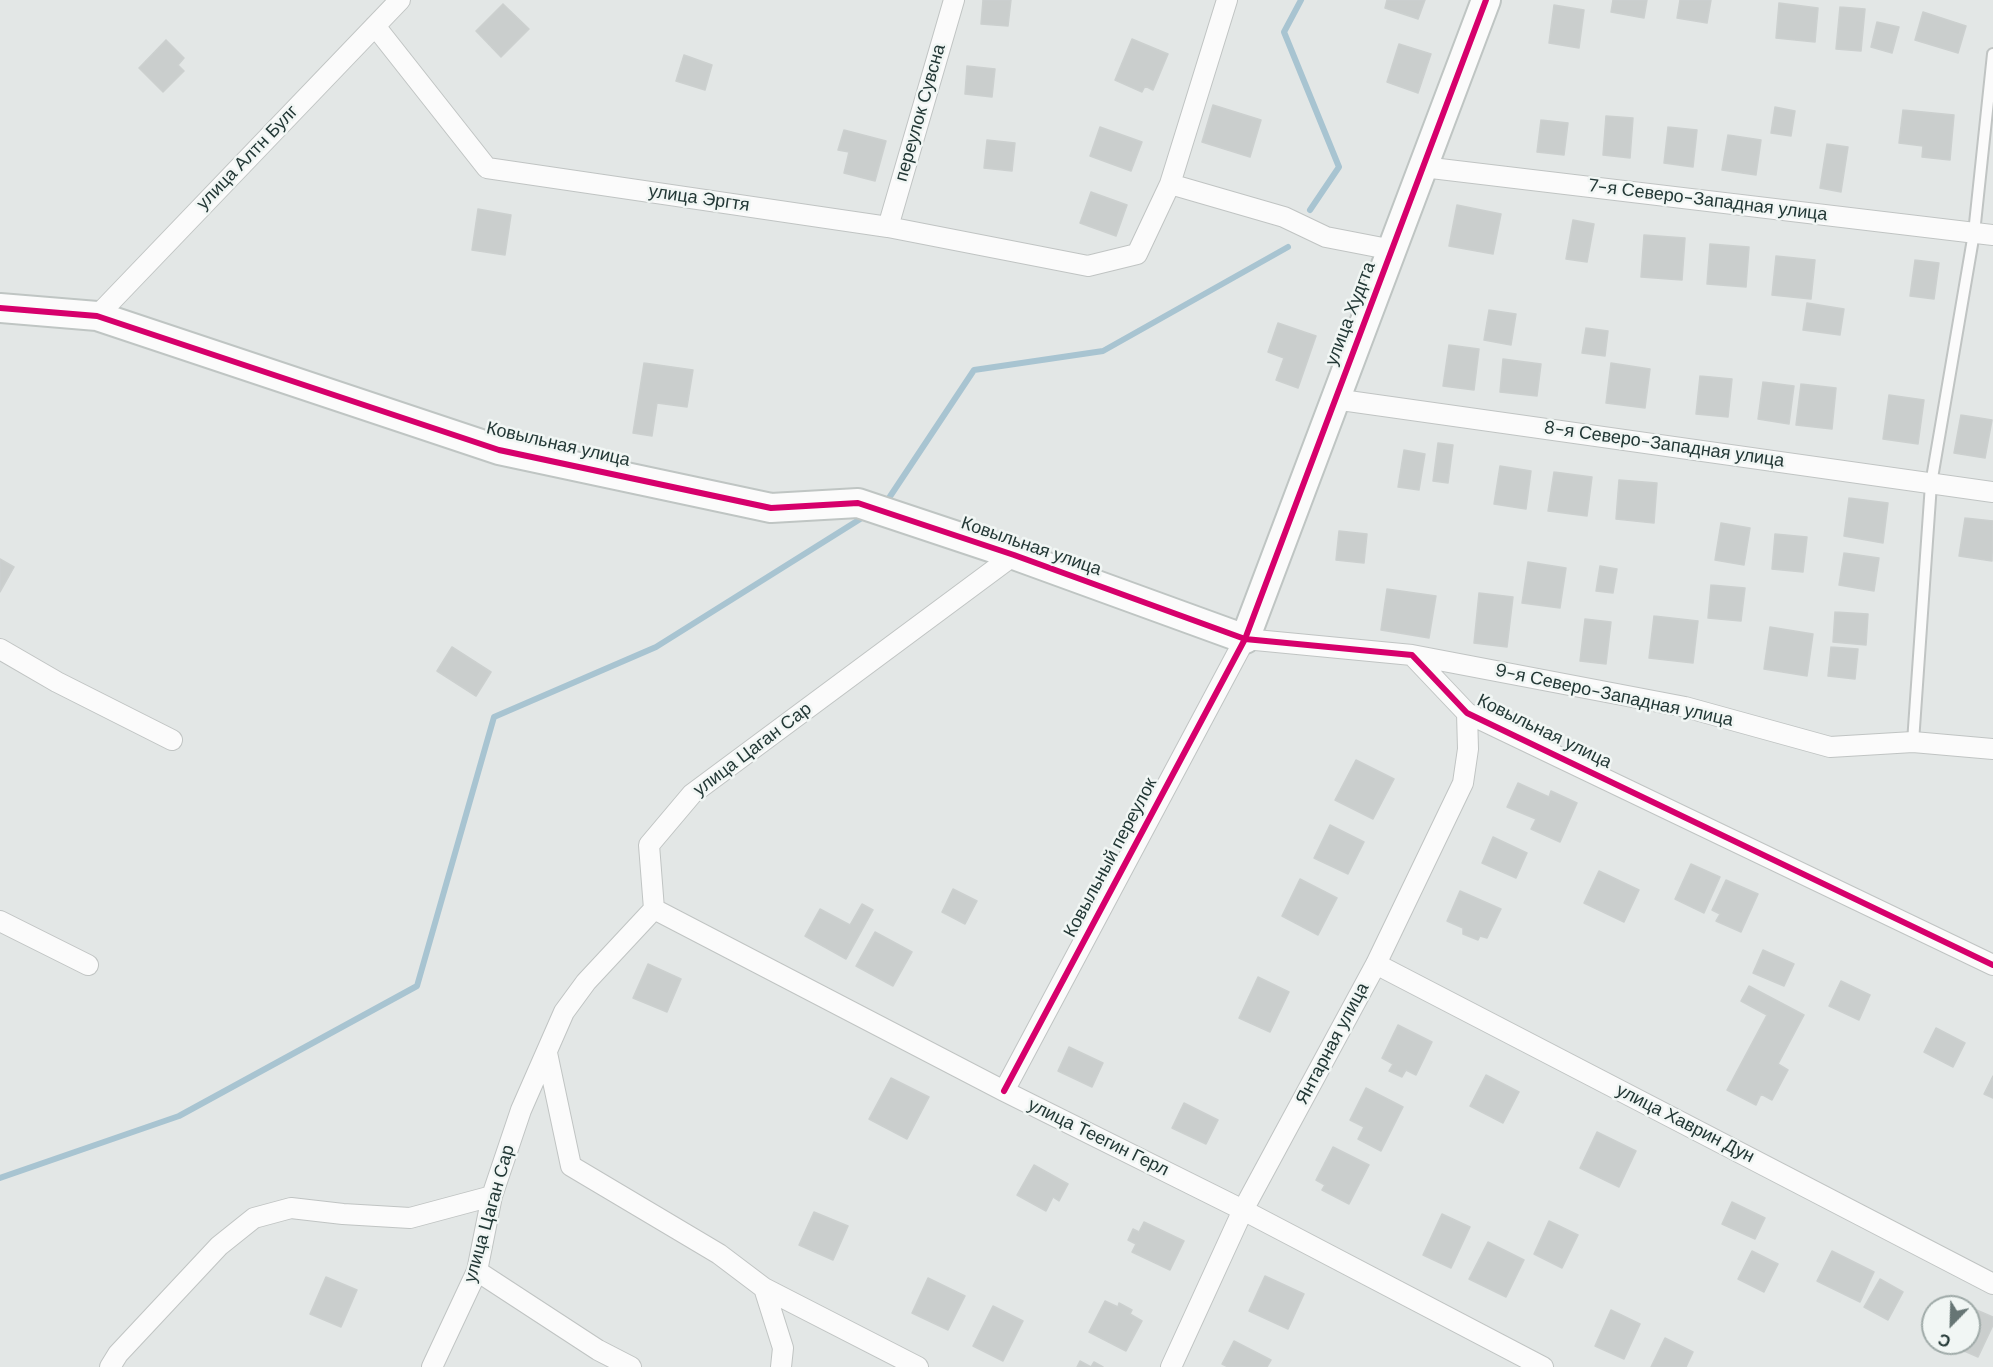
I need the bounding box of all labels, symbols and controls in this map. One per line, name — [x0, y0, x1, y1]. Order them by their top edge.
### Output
street label: переулок Сувсна — [891, 42, 951, 184]
street label: улица Алтн Булг — [193, 101, 303, 215]
street label: 7-я Северо-Западная улица — [1587, 176, 1829, 226]
street label: улица Эргтя — [647, 181, 751, 217]
street label: улица Худгта — [1321, 259, 1381, 369]
street label: 8-я Северо-Западная улица — [1542, 417, 1786, 473]
street label: Ковыльная улица — [484, 418, 632, 472]
street label: Ковыльная улица — [958, 513, 1104, 581]
street label: 9-я Северо-Западная улица — [1493, 660, 1735, 732]
street label: Ковыльная улица — [1473, 690, 1615, 774]
street label: улица Цаган Сар — [690, 699, 816, 801]
street label: Ковыльный переулок — [1060, 775, 1162, 941]
street label: Янтарная улица — [1292, 979, 1374, 1109]
street label: улица Хаврин Дун — [1612, 1080, 1758, 1168]
street label: улица Теегин Герл — [1024, 1095, 1172, 1181]
street label: улица Цаган Сар — [460, 1143, 520, 1285]
north arrow — [1921, 1295, 1981, 1355]
text: С — [1935, 1328, 1954, 1352]

